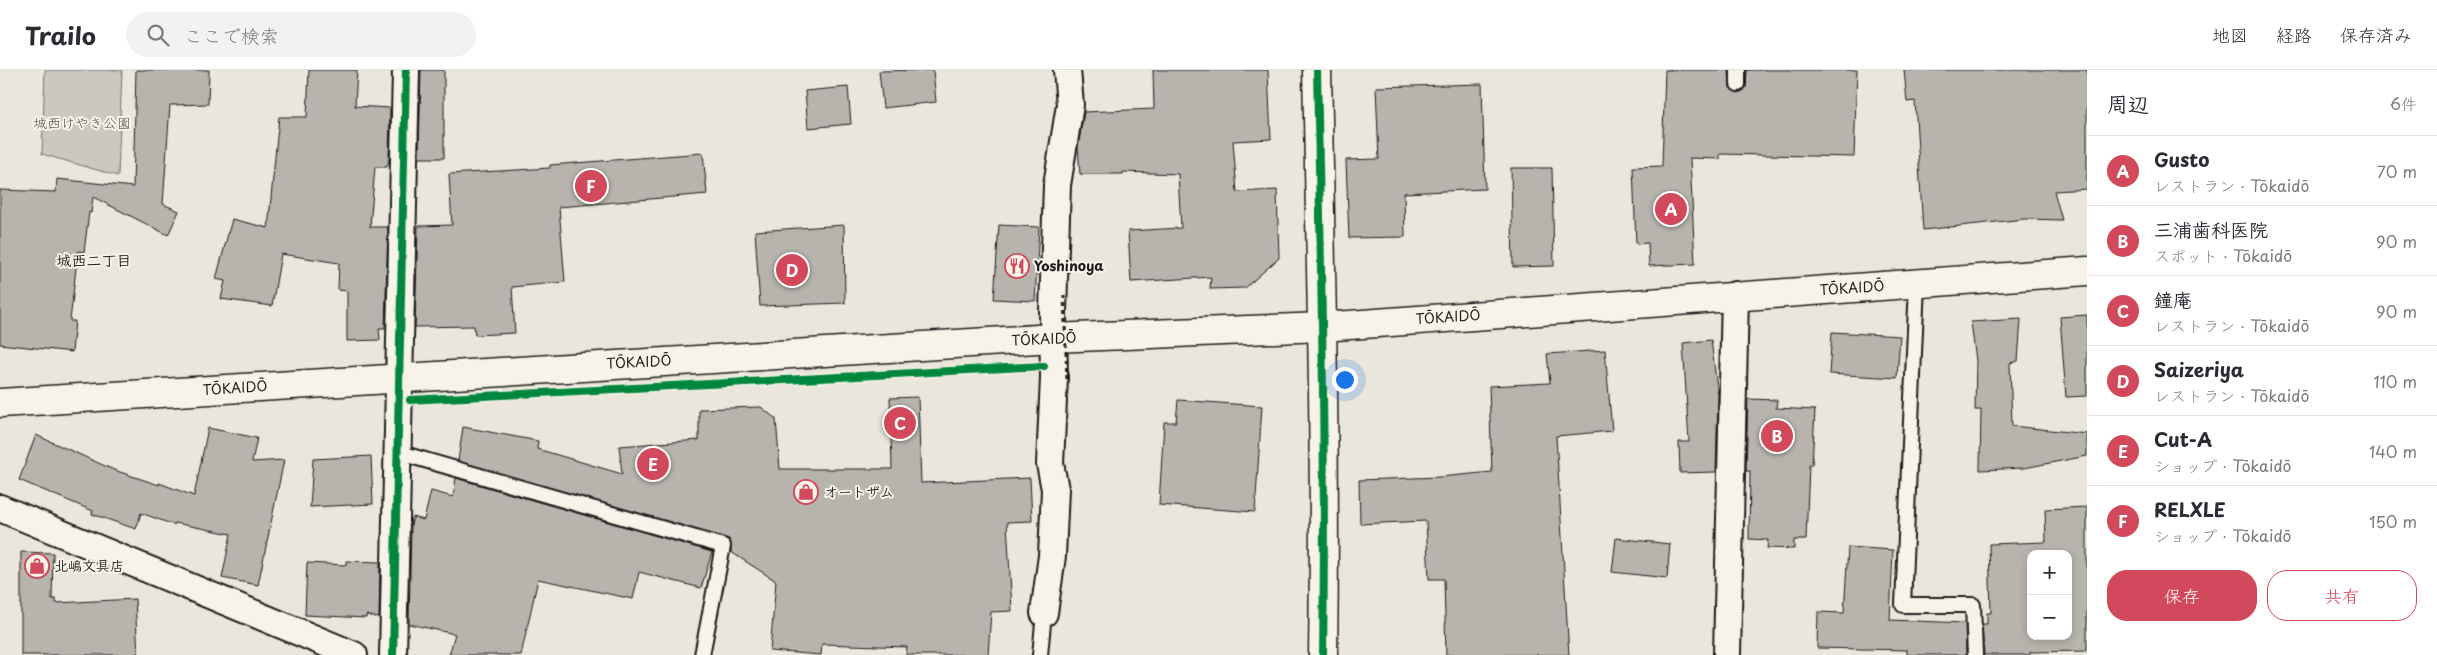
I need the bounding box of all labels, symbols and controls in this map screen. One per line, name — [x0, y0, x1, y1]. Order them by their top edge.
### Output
search box — [126, 12, 476, 57]
text: Trailo — [25, 17, 96, 53]
icon: search — [144, 21, 172, 49]
text: ここで検索 — [184, 21, 279, 49]
text: 地図 — [2212, 21, 2248, 48]
text: 経路 — [2276, 21, 2312, 48]
text: 保存済み — [2340, 21, 2412, 48]
text: 周辺 — [2107, 87, 2149, 119]
text: 6件 — [2390, 91, 2417, 115]
park label: 城西けやき公園 — [33, 112, 131, 133]
text: Gusto — [2154, 145, 2209, 173]
text: A — [2117, 159, 2129, 183]
text: 70 m — [2377, 159, 2417, 183]
pin: F — [575, 167, 607, 205]
text: レストラン · Tōkaidō — [2154, 173, 2309, 197]
pin: A — [1655, 190, 1687, 228]
text: 三浦歯科医院 — [2154, 215, 2268, 243]
text: B — [2118, 229, 2128, 253]
text: 90 m — [2376, 229, 2417, 253]
text: スポット · Tōkaidō — [2154, 243, 2292, 267]
district label: 城西二丁目 — [56, 248, 132, 271]
pin: D — [776, 251, 808, 289]
restaurant icon: Yoshinoya — [1004, 253, 1030, 279]
place label: Yoshinoya — [1034, 255, 1104, 276]
street label: TŌKAIDŌ — [1819, 275, 1885, 300]
text: 鐘庵 — [2154, 285, 2192, 313]
text: C — [2117, 299, 2129, 323]
text: 90 m — [2376, 299, 2417, 323]
street label: TŌKAIDŌ — [1415, 304, 1481, 329]
text: レストラン · Tōkaidō — [2154, 313, 2309, 337]
street label: TŌKAIDŌ — [1011, 326, 1077, 351]
street label: TŌKAIDŌ — [606, 349, 672, 374]
text: Saizeriya — [2154, 355, 2244, 383]
your location — [1332, 367, 1358, 393]
text: D — [2117, 369, 2129, 393]
text: 110 m — [2374, 369, 2417, 393]
street label: TŌKAIDŌ — [202, 375, 268, 400]
text: レストラン · Tōkaidō — [2154, 383, 2309, 407]
pin: C — [884, 404, 916, 442]
pin: B — [1761, 417, 1793, 455]
text: Cut-A — [2154, 425, 2212, 453]
text: E — [2118, 439, 2128, 463]
text: 140 m — [2369, 439, 2417, 463]
pin: E — [637, 445, 669, 483]
text: ショップ · Tōkaidō — [2154, 453, 2291, 477]
shop icon: オートザム — [793, 479, 819, 505]
place label: オートザム — [824, 481, 894, 502]
text: RELXLE — [2154, 495, 2226, 523]
text: F — [2118, 509, 2128, 533]
text: 150 m — [2369, 509, 2417, 533]
text: ショップ · Tōkaidō — [2154, 523, 2291, 547]
map controls — [2027, 550, 2072, 640]
button: + — [2027, 550, 2072, 595]
shop icon: 北嶋文具店 — [24, 553, 50, 579]
place label: 北嶋文具店 — [54, 555, 124, 576]
button: 保存 — [2107, 570, 2257, 621]
button: 共有 — [2267, 570, 2417, 621]
button: − — [2027, 595, 2072, 640]

